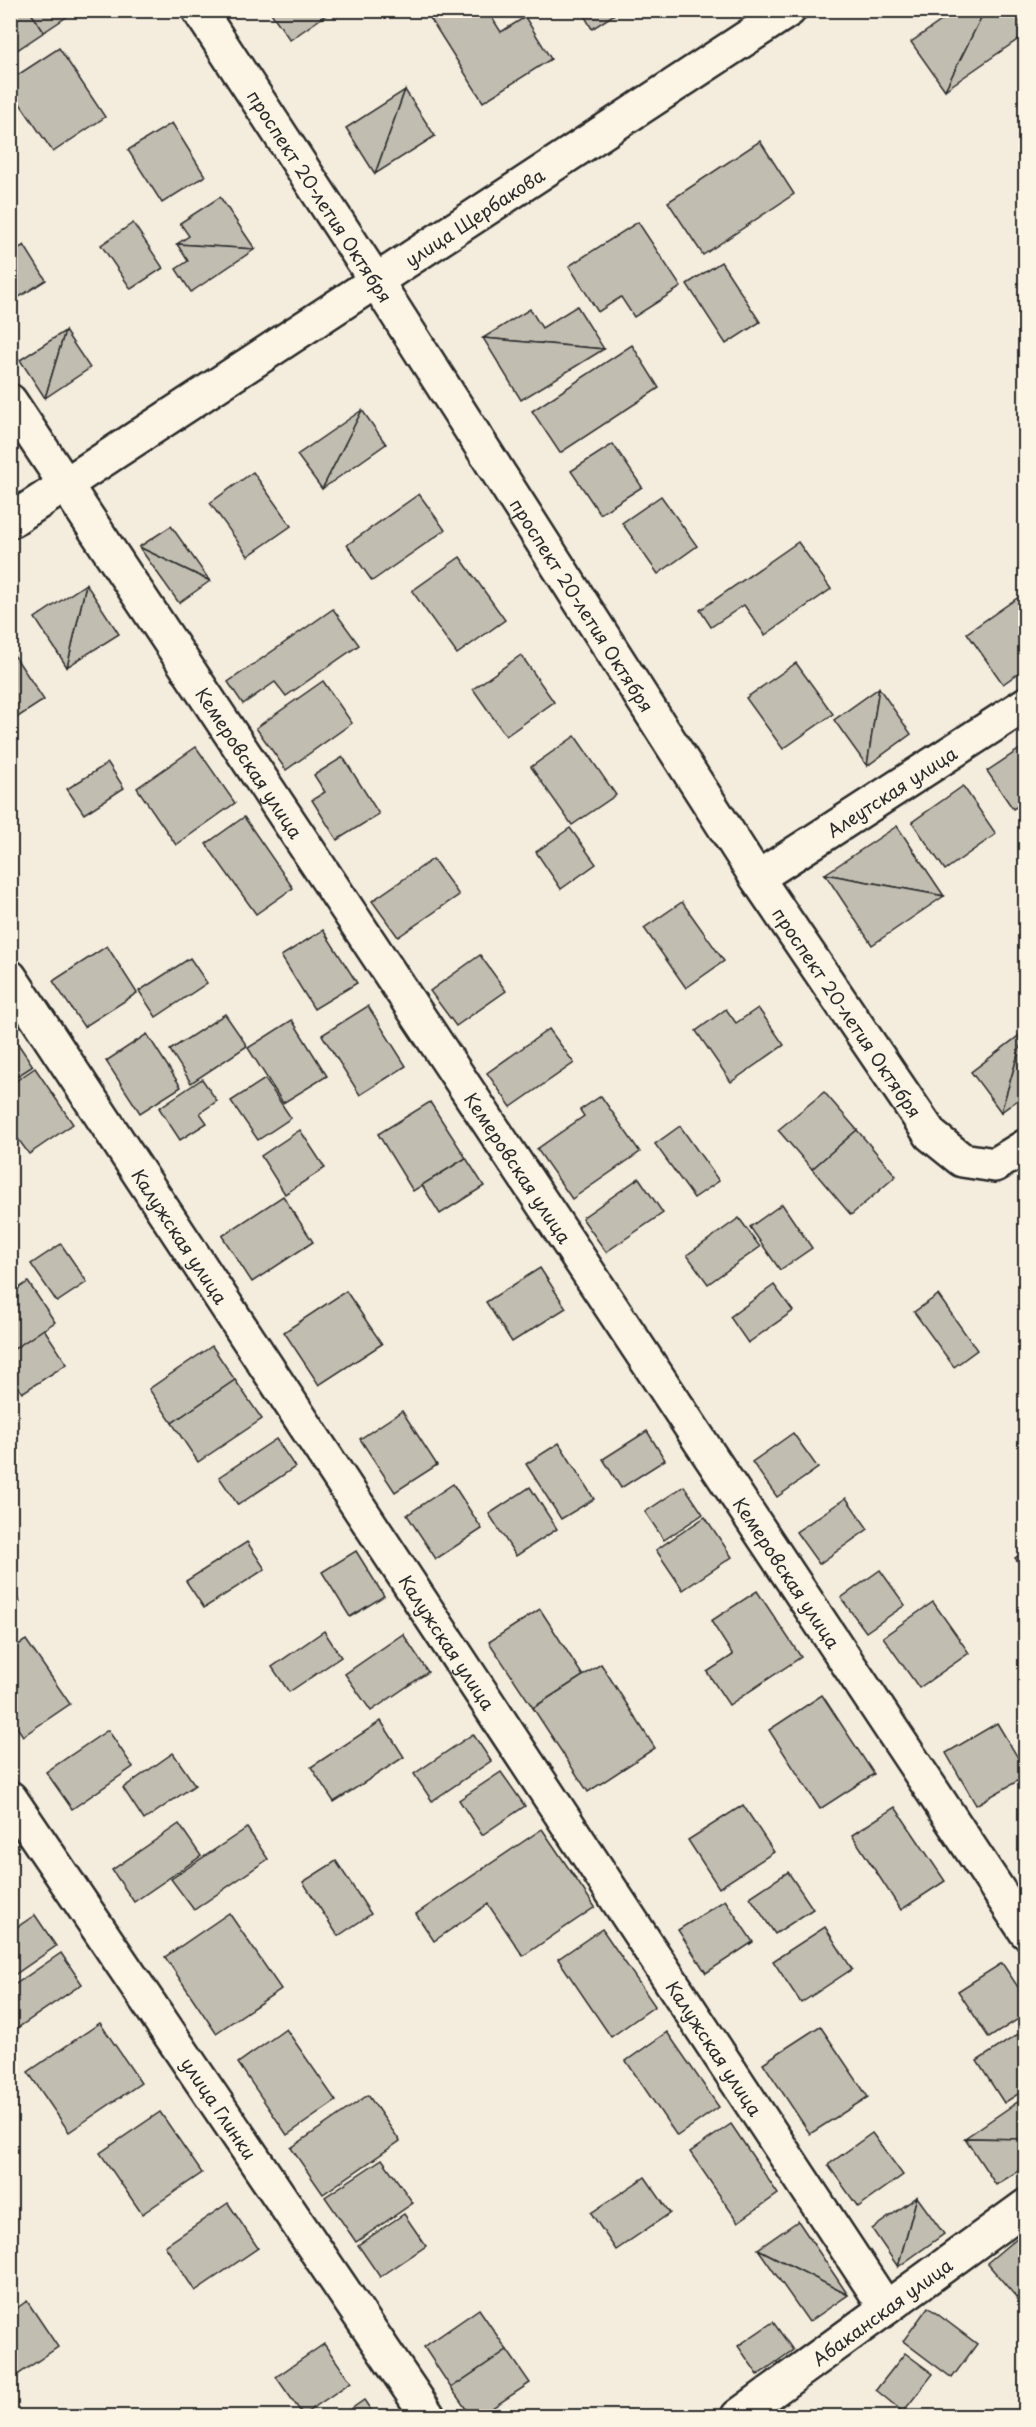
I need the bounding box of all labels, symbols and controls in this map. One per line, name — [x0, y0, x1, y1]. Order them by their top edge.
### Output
street label: проспект 20-летия Октября — [241, 84, 399, 308]
street label: улица Щербакова — [399, 160, 550, 272]
street label: проспект 20-летия Октября — [504, 492, 661, 717]
street label: Кемеровская улица — [190, 682, 310, 844]
street label: Алеутская улица — [821, 739, 962, 843]
street label: проспект 20-летия Октября — [767, 901, 929, 1123]
street label: Кемеровская улица — [459, 1087, 579, 1249]
street label: Калужская улица — [126, 1163, 235, 1310]
street label: Кемеровская улица — [727, 1492, 848, 1654]
street label: Калужская улица — [393, 1569, 503, 1716]
street label: Калужская улица — [660, 1975, 770, 2122]
street label: улица Глинки — [175, 2051, 264, 2164]
street label: Абаканская улица — [806, 2250, 958, 2371]

